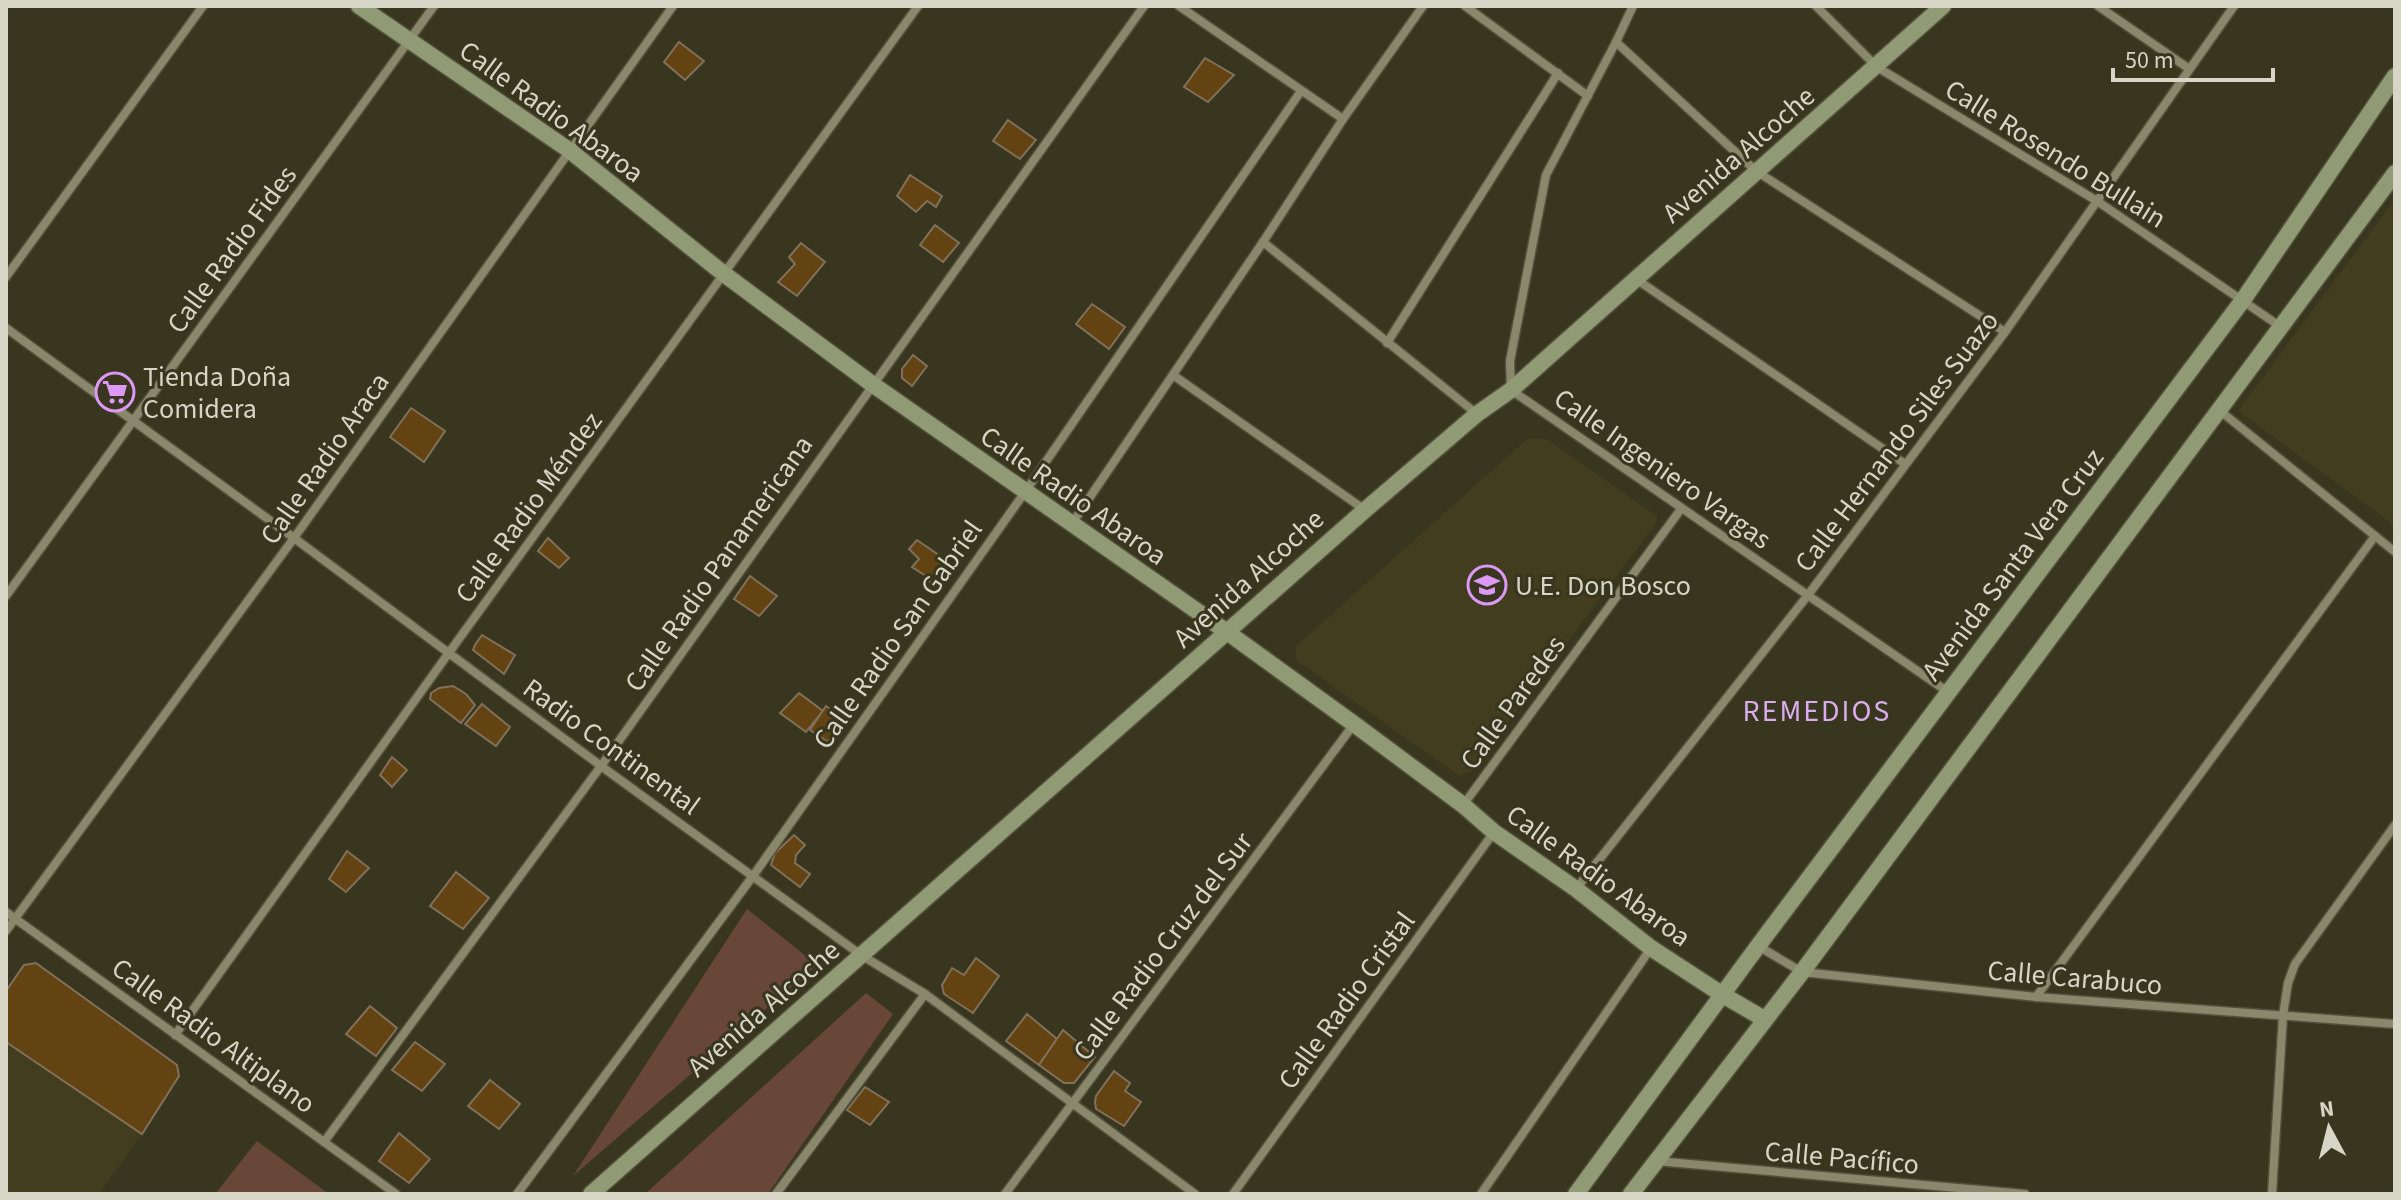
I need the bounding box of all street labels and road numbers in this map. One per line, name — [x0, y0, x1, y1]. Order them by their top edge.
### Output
street label: Calle Radio Abaroa — [451, 31, 652, 193]
street label: Calle Rosendo Bullain — [1937, 70, 2174, 238]
street label: Avenida Alcoche — [1653, 77, 1824, 232]
street label: Calle Radio Fides — [157, 157, 306, 342]
street label: Calle Hernando Siles Suazo — [1785, 303, 2008, 581]
street label: Calle Radio Araca — [251, 364, 399, 553]
street label: Calle Ingeniero Vargas — [1546, 379, 1779, 559]
street label: Calle Radio Méndez — [446, 404, 612, 612]
street label: Calle Radio Abaroa — [972, 416, 1175, 575]
street label: Calle Radio Panamericana — [615, 427, 823, 700]
street label: Avenida Santa Vera Cruz — [1912, 440, 2114, 689]
street label: Avenida Alcoche — [1164, 500, 1333, 657]
street label: Calle Radio San Gabriel — [804, 512, 992, 757]
street label: Calle Paredes — [1450, 627, 1575, 778]
street label: Radio Continental — [514, 669, 708, 825]
street label: Calle Radio Abaroa — [1498, 795, 1699, 957]
street label: Calle Radio Cruz del Sur — [1063, 824, 1262, 1069]
street label: Calle Radio Cristal — [1269, 904, 1425, 1098]
street label: Avenida Alcoche — [678, 931, 849, 1086]
street label: Calle Radio Altiplano — [103, 948, 323, 1123]
street label: Calle Carabuco — [1986, 950, 2164, 1006]
street label: Calle Pacífico — [1763, 1131, 1921, 1185]

